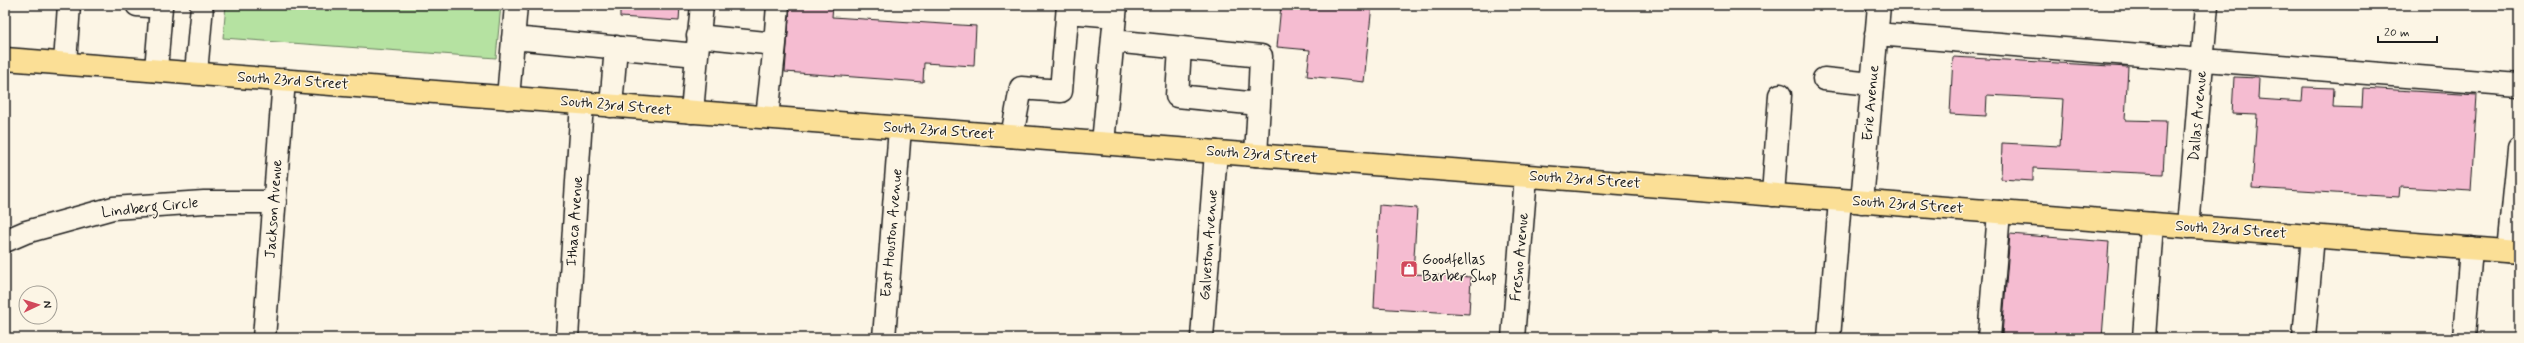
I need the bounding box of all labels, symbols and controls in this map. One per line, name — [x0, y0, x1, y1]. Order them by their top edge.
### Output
scale bar — [2378, 18, 2437, 44]
text: 20 m — [2384, 25, 2410, 41]
street label: Erie Avenue — [1858, 64, 1884, 142]
street label: South 23rd Street — [237, 67, 349, 95]
street label: Dallas Avenue — [2184, 70, 2212, 162]
street label: South 23rd Street — [560, 91, 672, 121]
street label: South 23rd Street — [883, 117, 995, 145]
street label: South 23rd Street — [1206, 141, 1318, 169]
street label: Jackson Avenue — [261, 159, 287, 259]
street label: South 23rd Street — [1529, 166, 1641, 194]
street label: East Houston Avenue — [876, 167, 908, 298]
street label: Ithaca Avenue — [562, 175, 588, 267]
street label: Galveston Avenue — [1195, 189, 1223, 301]
street label: South 23rd Street — [1852, 191, 1964, 219]
street label: Lindberg Circle — [101, 193, 200, 224]
street label: Fresno Avenue — [1506, 212, 1534, 302]
street label: South 23rd Street — [2175, 216, 2287, 244]
place label: Goodfellas Barber Shop — [1422, 250, 1497, 287]
shop icon: Goodfellas Barber Shop — [1399, 259, 1419, 279]
north arrow — [18, 285, 58, 325]
text: N — [40, 300, 54, 309]

